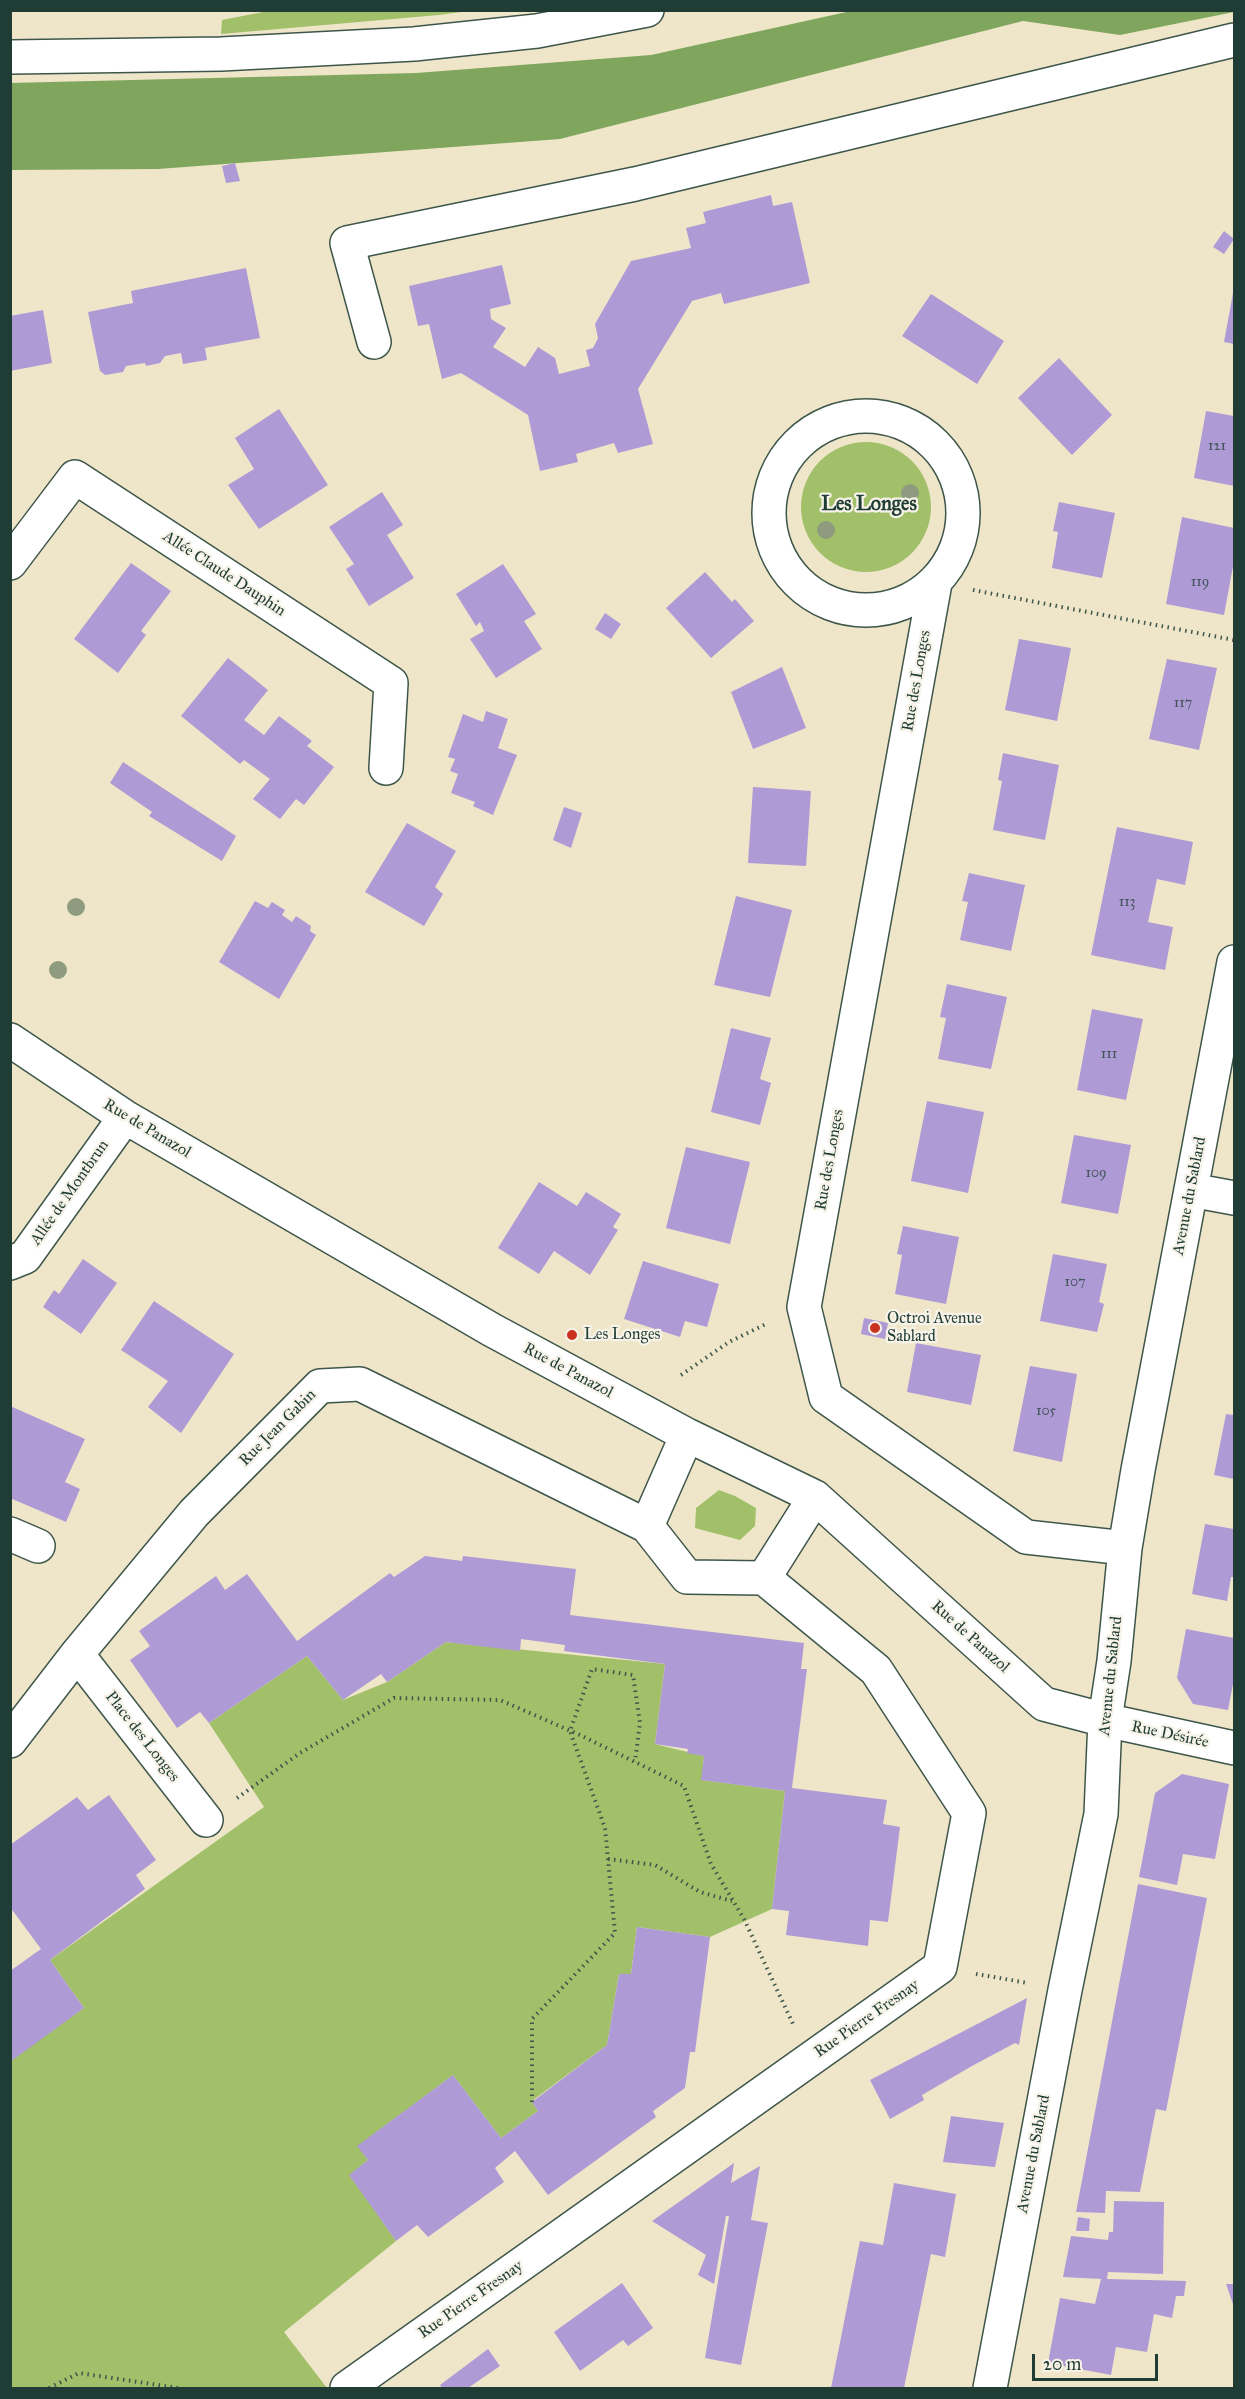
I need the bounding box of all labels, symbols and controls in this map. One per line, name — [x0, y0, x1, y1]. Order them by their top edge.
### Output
house number: 121 — [1208, 439, 1226, 455]
district label: Les Longes — [821, 493, 917, 517]
street label: Allée Claude Dauphin — [159, 527, 289, 621]
house number: 119 — [1191, 575, 1209, 591]
street label: Rue des Longes — [899, 629, 935, 733]
house number: 117 — [1174, 696, 1192, 712]
house number: 113 — [1119, 895, 1135, 911]
house number: 111 — [1101, 1047, 1117, 1063]
street label: Rue de Panazol — [100, 1095, 194, 1163]
street label: Rue des Longes — [812, 1108, 848, 1212]
street label: Avenue du Sablard — [1169, 1135, 1211, 1257]
street label: Allée de Montbrun — [27, 1137, 113, 1249]
house number: 109 — [1085, 1166, 1107, 1182]
house number: 107 — [1064, 1275, 1086, 1291]
place label: Octroi Avenue Sablard — [887, 1309, 982, 1347]
marker: Octroi Avenue Sablard — [868, 1321, 882, 1335]
place label: Les Longes — [584, 1325, 660, 1345]
marker: Les Longes — [565, 1328, 579, 1342]
street label: Rue de Panazol — [520, 1339, 616, 1403]
street label: Rue Jean Gabin — [236, 1386, 320, 1470]
house number: 105 — [1036, 1404, 1056, 1420]
street label: Rue de Panazol — [927, 1597, 1013, 1677]
street label: Avenue du Sablard — [1095, 1615, 1127, 1737]
street label: Place des Longes — [101, 1688, 183, 1786]
street label: Rue Désirée — [1130, 1717, 1210, 1753]
street label: Rue Pierre Fresnay — [811, 1976, 923, 2062]
street label: Avenue du Sablard — [1013, 2093, 1055, 2215]
street label: Rue Pierre Fresnay — [415, 2257, 527, 2343]
scale bar — [1035, 2342, 1161, 2380]
text: 20 m — [1043, 2353, 1081, 2375]

